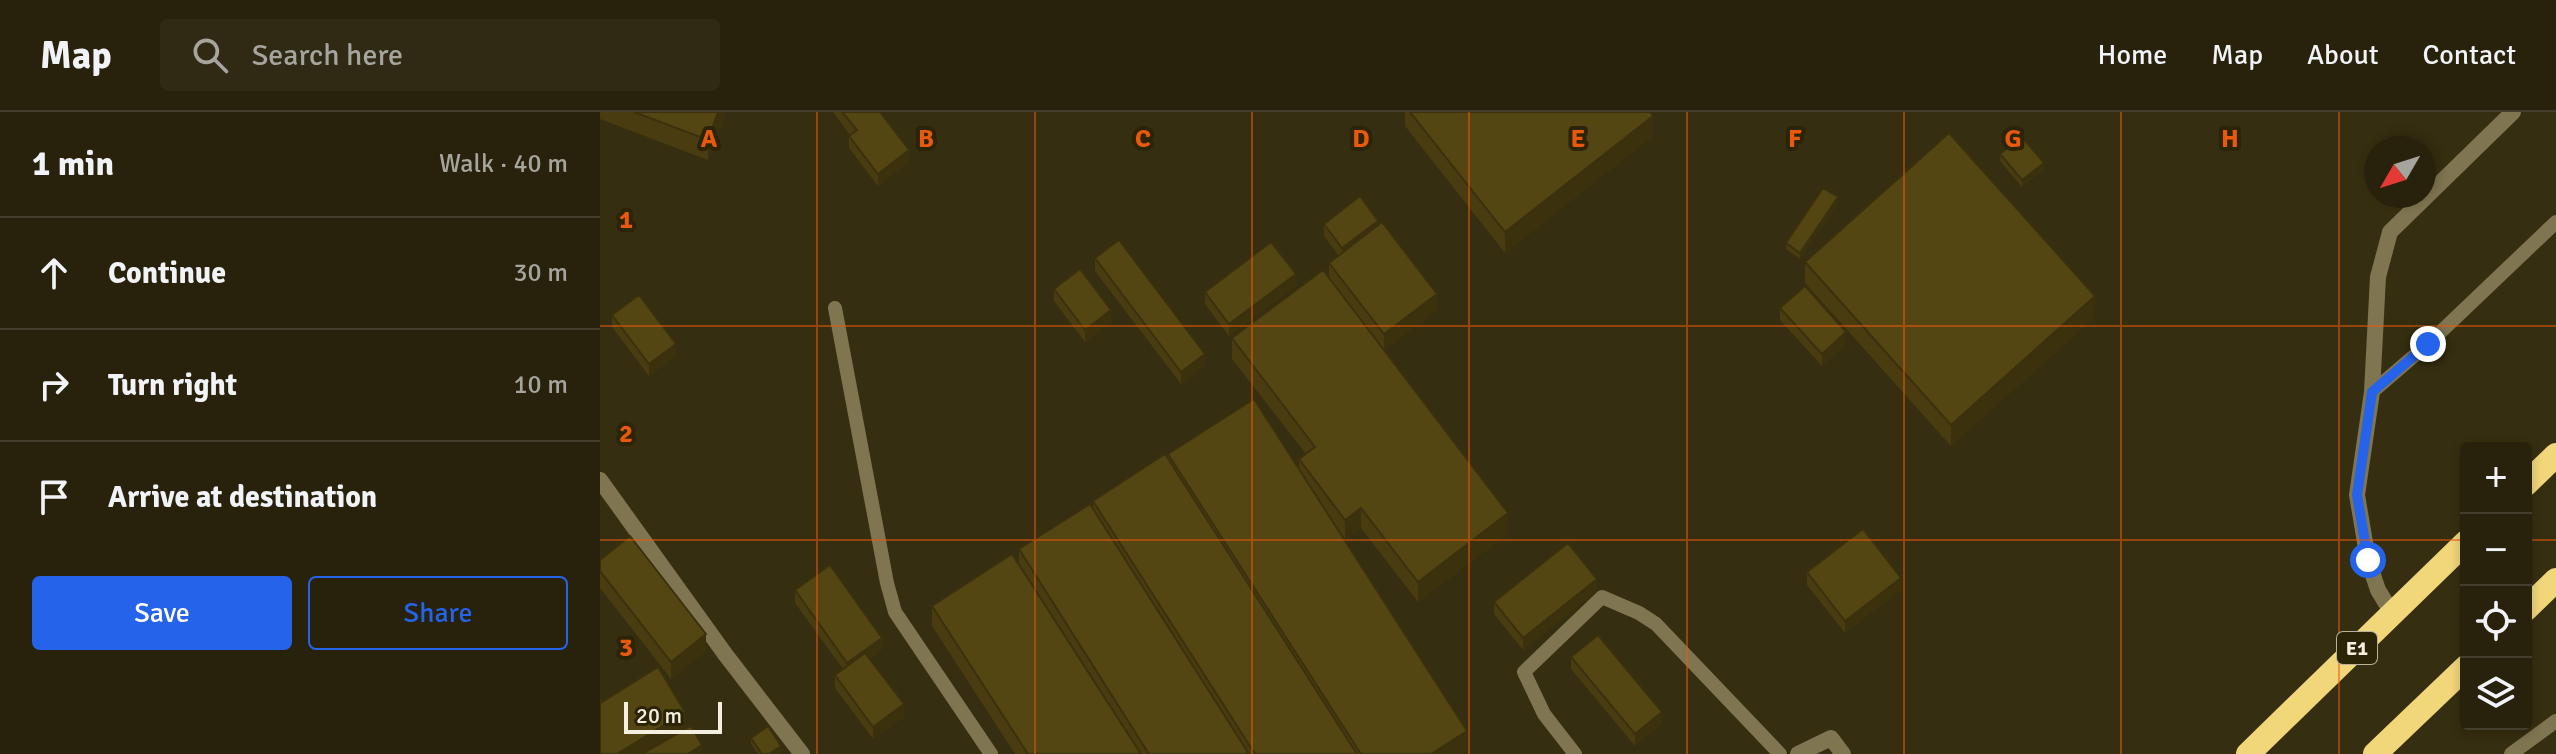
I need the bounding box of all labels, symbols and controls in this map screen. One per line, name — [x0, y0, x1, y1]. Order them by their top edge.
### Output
search box — [160, 19, 720, 91]
text: Map — [40, 32, 112, 79]
icon: search — [188, 33, 232, 77]
text: Search here — [252, 37, 403, 74]
text: Home — [2098, 38, 2167, 72]
text: Map — [2211, 38, 2263, 72]
text: About — [2307, 38, 2379, 72]
text: Contact — [2423, 38, 2516, 72]
text: A — [701, 123, 718, 155]
text: B — [918, 123, 934, 155]
text: C — [1135, 123, 1151, 155]
text: D — [1352, 123, 1370, 155]
text: E — [1571, 123, 1585, 155]
text: F — [1788, 123, 1802, 155]
text: G — [2004, 123, 2022, 155]
text: H — [2221, 123, 2239, 155]
north arrow — [2364, 136, 2436, 208]
text: 1 min — [32, 143, 114, 185]
text: Walk · 40 m — [439, 148, 568, 180]
text: 1 — [619, 204, 633, 236]
icon: ahead — [32, 251, 76, 295]
text: Continue — [108, 255, 226, 292]
text: 30 m — [513, 257, 568, 289]
route end — [2410, 326, 2446, 362]
icon: right — [32, 363, 76, 407]
text: Turn right — [108, 367, 237, 404]
text: 10 m — [513, 369, 568, 401]
text: 2 — [619, 418, 633, 450]
map controls — [2460, 442, 2532, 730]
button: + — [2460, 442, 2532, 514]
icon: arrive — [32, 475, 76, 519]
text: Arrive at destination — [108, 479, 377, 516]
button: − — [2460, 514, 2532, 586]
route start — [2350, 542, 2386, 578]
button: Save — [32, 576, 292, 650]
button: Share — [308, 576, 568, 650]
button: locate — [2460, 586, 2532, 658]
text: 3 — [619, 632, 633, 664]
road number: E1 — [2337, 632, 2377, 664]
button: layers — [2460, 658, 2532, 730]
scale bar — [624, 698, 722, 734]
text: 20 m — [636, 702, 682, 729]

